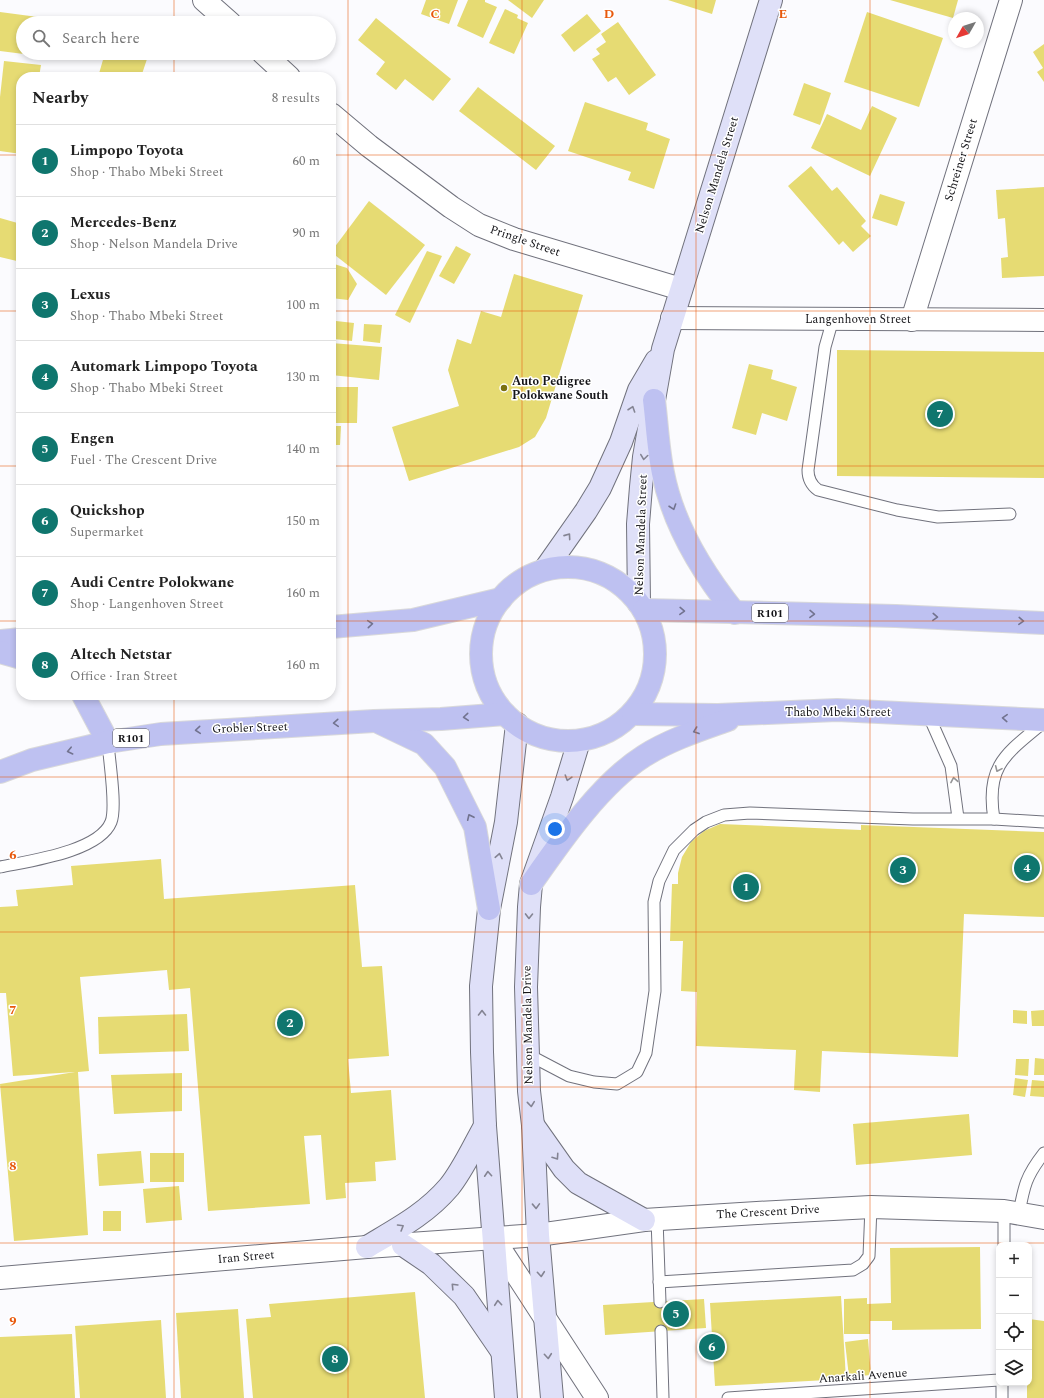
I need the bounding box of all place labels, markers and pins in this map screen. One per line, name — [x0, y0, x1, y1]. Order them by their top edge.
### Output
place label: Auto Pedigree Polokwane South — [512, 372, 609, 405]
marker: Auto Pedigree Polokwane South — [499, 383, 509, 393]
pin: 7 — [927, 399, 953, 429]
pin: 4 — [1014, 853, 1040, 883]
pin: 3 — [890, 855, 916, 885]
pin: 1 — [733, 872, 759, 902]
pin: 2 — [277, 1008, 303, 1038]
pin: 5 — [663, 1299, 689, 1329]
pin: 6 — [699, 1332, 725, 1362]
pin: 8 — [322, 1344, 348, 1374]

